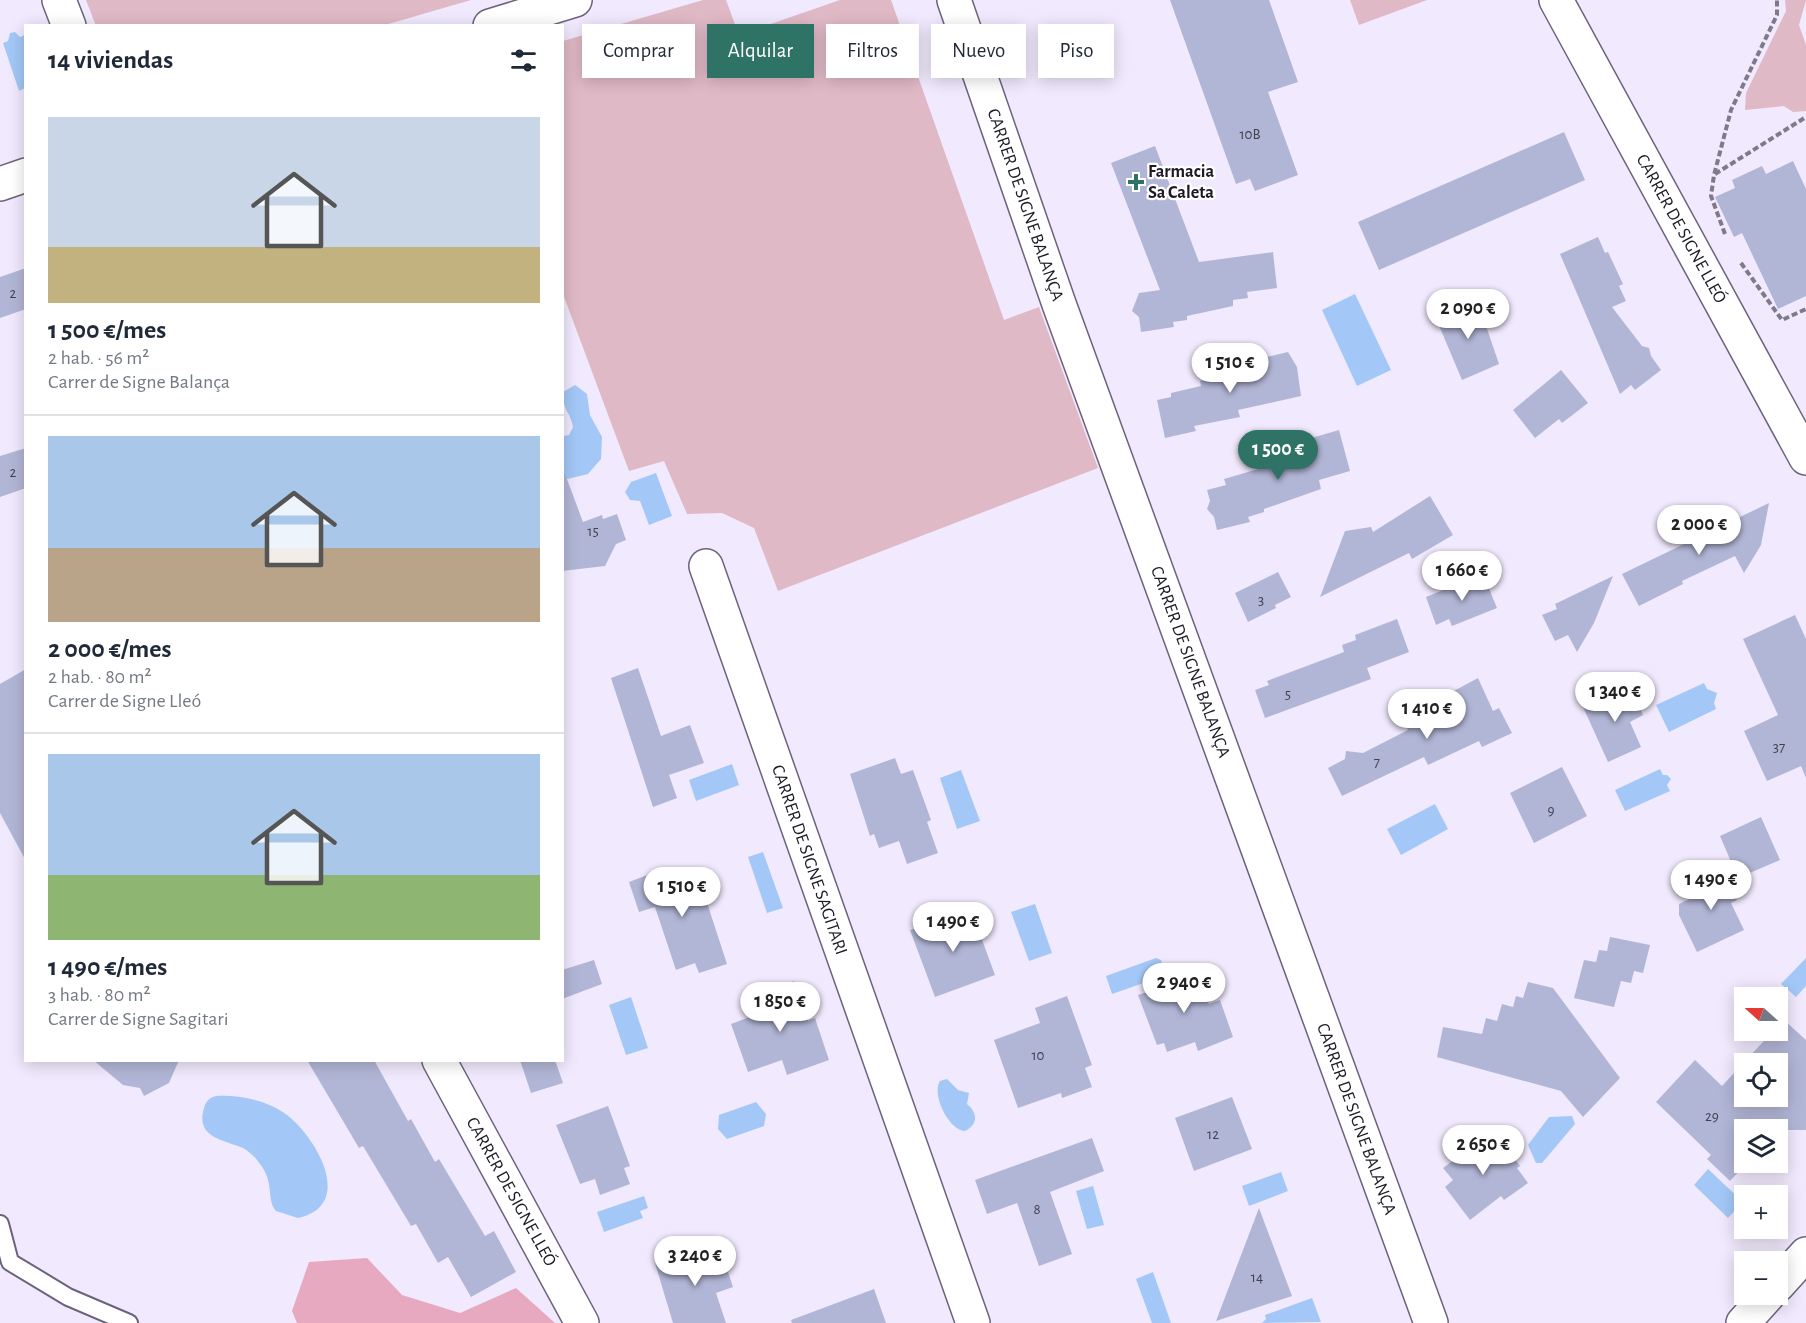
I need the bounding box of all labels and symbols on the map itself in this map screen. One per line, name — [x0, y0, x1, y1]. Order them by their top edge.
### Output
street label: CARRER DE SIGNE BALANÇA — [984, 107, 1067, 304]
house number: 10B — [1239, 127, 1261, 142]
street label: CARRER DE SIGNE LLEÓ — [1633, 150, 1732, 306]
place label: Farmacia Sa Caleta — [1148, 163, 1214, 202]
marker: Farmacia Sa Caleta — [1129, 175, 1143, 189]
house number: 2 — [10, 286, 17, 301]
pin: 2 090 € — [1413, 289, 1523, 340]
pin: 1 510 € — [1175, 343, 1285, 394]
pin: 1 500 € — [1223, 430, 1333, 481]
house number: 2 — [10, 465, 17, 480]
pin: 2 000 € — [1644, 505, 1754, 556]
house number: 15 — [587, 524, 599, 539]
pin: 1 660 € — [1407, 551, 1517, 602]
street label: CARRER DE SIGNE BALANÇA — [1147, 564, 1233, 761]
house number: 3 — [1258, 593, 1264, 608]
pin: 1 340 € — [1560, 672, 1670, 723]
house number: 5 — [1285, 687, 1291, 702]
pin: 1 410 € — [1372, 689, 1482, 740]
house number: 37 — [1773, 740, 1785, 755]
house number: 7 — [1374, 755, 1380, 770]
street label: CARRER DE SIGNE SAGITARI — [768, 763, 850, 957]
house number: 9 — [1547, 803, 1555, 818]
pin: 1 490 € — [1656, 860, 1766, 911]
pin: 1 510 € — [627, 867, 737, 918]
pin: 1 490 € — [898, 902, 1008, 953]
pin: 2 940 € — [1129, 963, 1239, 1014]
pin: 1 850 € — [725, 982, 835, 1033]
north arrow — [1734, 987, 1788, 1041]
street label: CARRER DE SIGNE BALANÇA — [1313, 1021, 1399, 1218]
house number: 10 — [1031, 1048, 1045, 1063]
house number: 29 — [1705, 1109, 1719, 1124]
street label: CARRER DE SIGNE LLEÓ — [463, 1113, 562, 1269]
pin: 2 650 € — [1428, 1125, 1538, 1176]
house number: 12 — [1207, 1127, 1219, 1142]
house number: 8 — [1033, 1202, 1041, 1217]
pin: 3 240 € — [640, 1236, 750, 1287]
house number: 14 — [1251, 1270, 1263, 1285]

